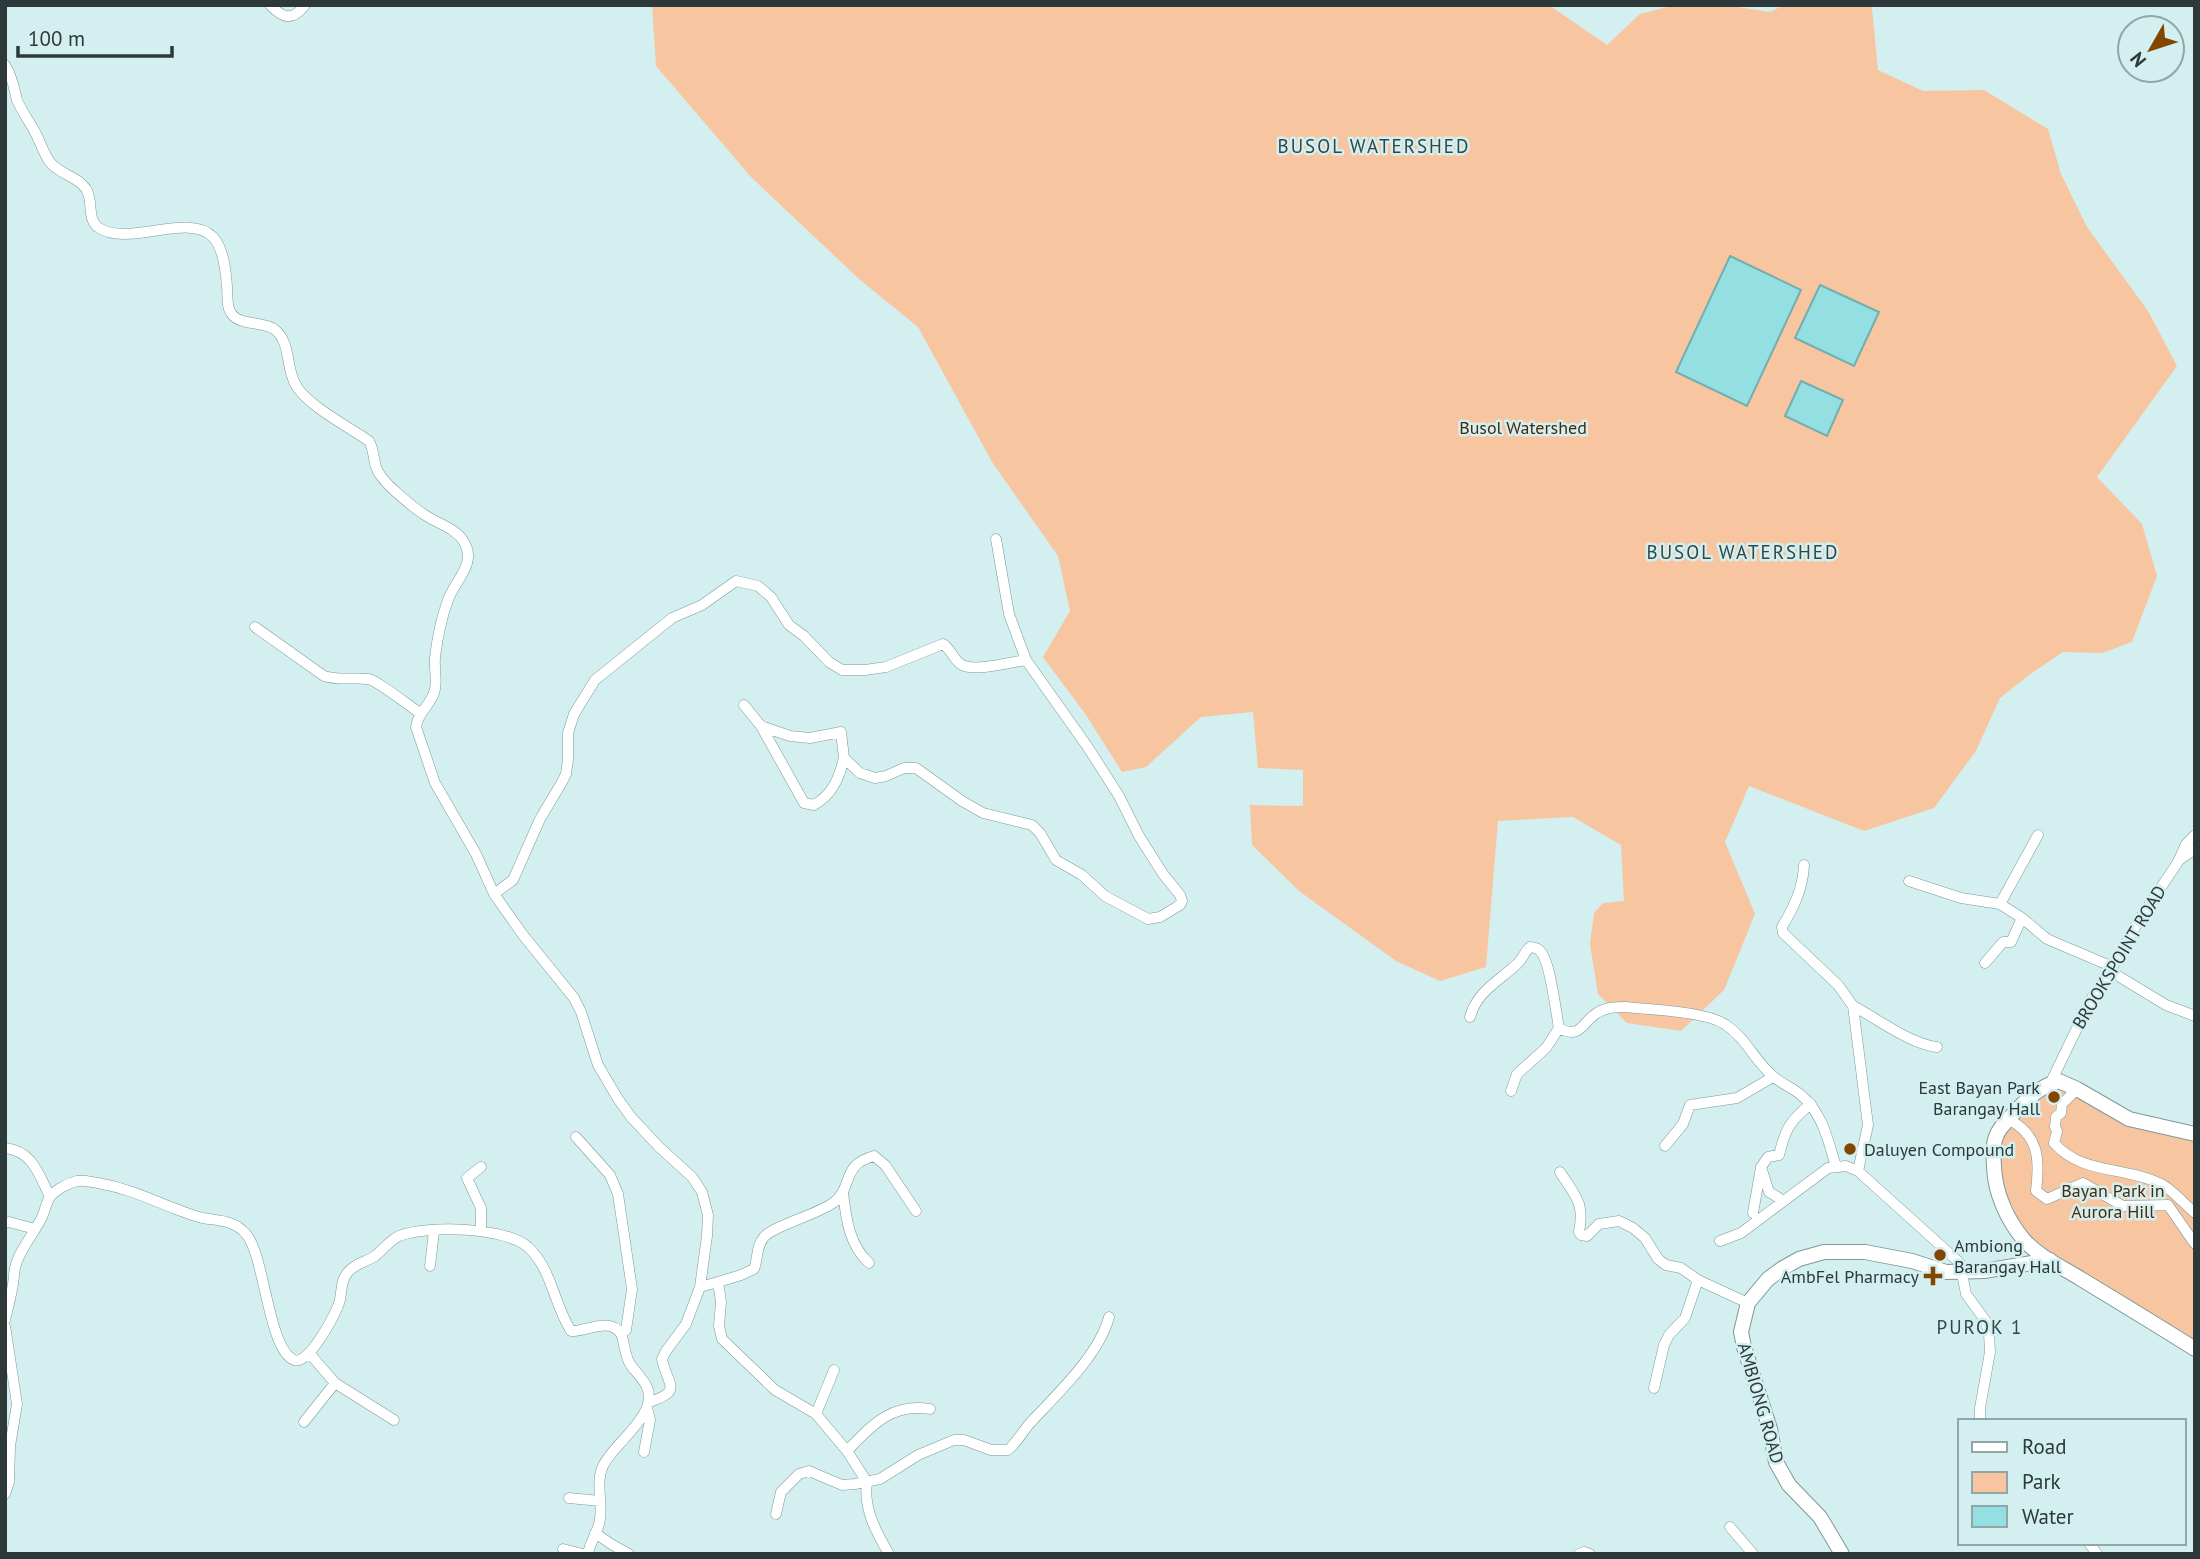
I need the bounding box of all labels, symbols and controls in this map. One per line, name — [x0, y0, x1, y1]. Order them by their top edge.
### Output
scale bar — [18, 14, 172, 58]
north arrow — [2116, 14, 2186, 84]
text: 100 m — [28, 25, 85, 52]
text: N — [2125, 47, 2151, 72]
district label: BUSOL WATERSHED — [1278, 134, 1470, 158]
park label: Busol Watershed — [1459, 416, 1587, 439]
district label: BUSOL WATERSHED — [1647, 540, 1839, 564]
street label: BROOKSPOINT ROAD — [2067, 881, 2171, 1033]
place label: East Bayan Park Barangay Hall — [1918, 1076, 2041, 1120]
marker: East Bayan Park Barangay Hall — [2046, 1089, 2062, 1105]
place label: Daluyen Compound — [1864, 1138, 2014, 1161]
marker: Daluyen Compound — [1842, 1141, 1858, 1157]
park label: Bayan Park in Aurora Hill — [2061, 1179, 2165, 1223]
place label: Ambiong Barangay Hall — [1954, 1234, 2062, 1278]
marker: Ambiong Barangay Hall — [1932, 1247, 1948, 1263]
place label: AmbFel Pharmacy — [1781, 1265, 1920, 1288]
marker: AmbFel Pharmacy — [1925, 1268, 1941, 1284]
district label: PUROK 1 — [1937, 1315, 2023, 1339]
street label: AMBIONG ROAD — [1733, 1340, 1789, 1466]
legend — [1958, 1419, 2186, 1545]
text: Road — [2022, 1433, 2066, 1460]
text: Park — [2022, 1468, 2061, 1495]
text: Water — [2022, 1503, 2074, 1530]

